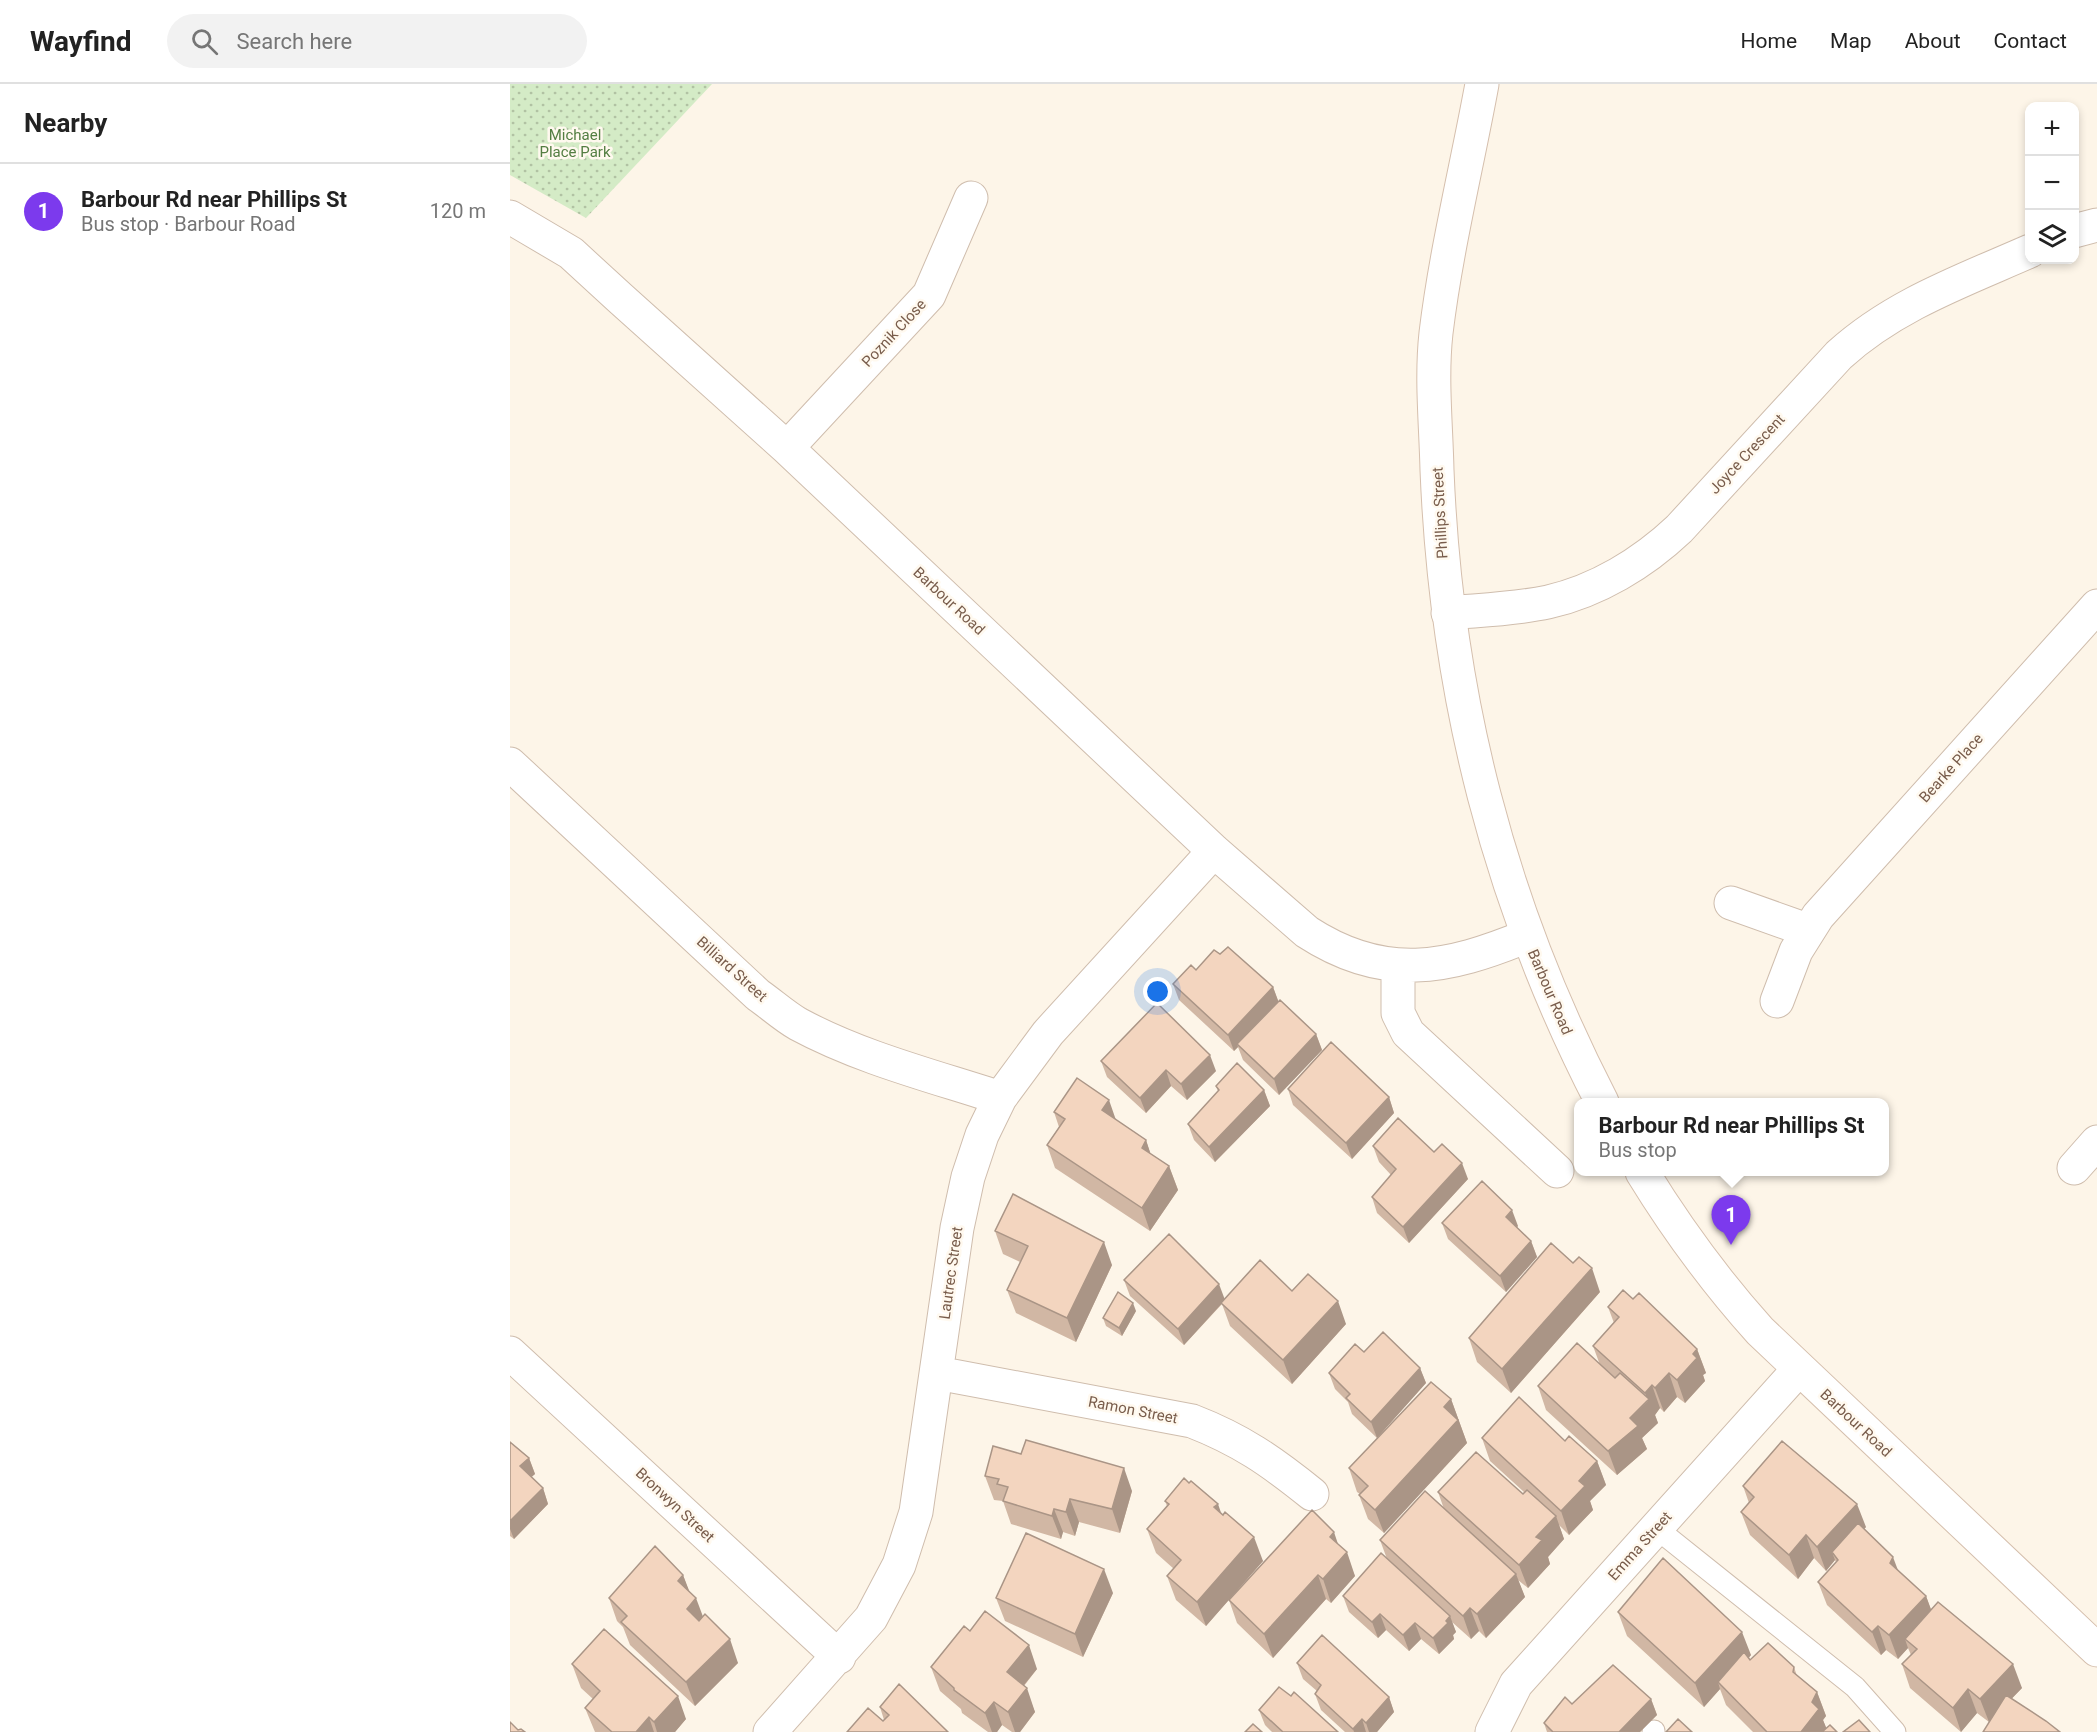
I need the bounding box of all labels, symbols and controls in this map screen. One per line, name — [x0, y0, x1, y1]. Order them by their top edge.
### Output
search box — [167, 14, 587, 68]
text: Wayfind — [30, 25, 131, 58]
icon: search — [188, 25, 221, 58]
text: Search here — [236, 29, 352, 54]
text: Home — [1741, 29, 1797, 53]
text: Map — [1830, 29, 1872, 53]
text: About — [1905, 29, 1961, 53]
text: Contact — [1994, 29, 2067, 53]
map controls — [2025, 102, 2079, 264]
button: + — [2025, 102, 2079, 156]
text: Nearby — [24, 108, 107, 138]
park label: Michael Place Park — [539, 126, 611, 161]
button: − — [2025, 156, 2079, 210]
text: Barbour Rd near Phillips St — [81, 187, 347, 212]
text: 1 — [38, 199, 49, 223]
text: 120 m — [430, 199, 486, 223]
button: layers — [2025, 210, 2079, 264]
text: Bus stop · Barbour Road — [81, 212, 296, 236]
street label: Poznik Close — [858, 295, 930, 371]
street label: Joyce Crescent — [1705, 410, 1789, 498]
street label: Phillips Street — [1429, 467, 1451, 559]
street label: Barbour Road — [910, 563, 988, 639]
street label: Bearke Place — [1915, 730, 1987, 806]
street label: Billiard Street — [693, 933, 771, 1005]
street label: Barbour Road — [1524, 947, 1576, 1037]
your location — [1143, 977, 1172, 1006]
popup — [1574, 1098, 1889, 1176]
text: Barbour Rd near Phillips St — [1599, 1113, 1864, 1138]
text: Bus stop — [1599, 1138, 1677, 1162]
pin: 1 — [1712, 1196, 1750, 1245]
street label: Lautrec Street — [936, 1225, 966, 1321]
street label: Barbour Road — [1817, 1385, 1895, 1461]
street label: Ramon Street — [1087, 1393, 1179, 1428]
street label: Bronwyn Street — [632, 1464, 718, 1546]
street label: Emma Street — [1604, 1508, 1676, 1584]

